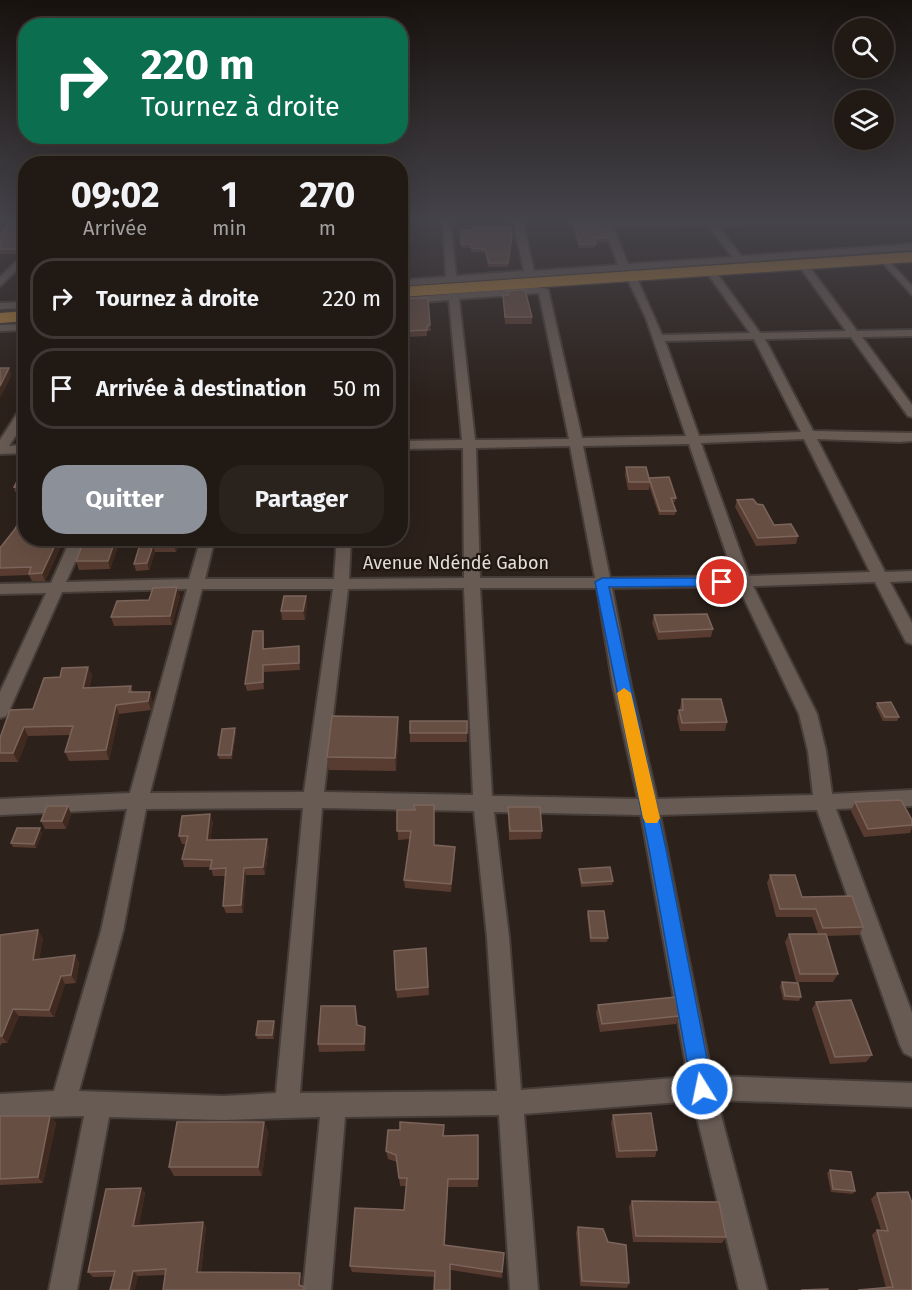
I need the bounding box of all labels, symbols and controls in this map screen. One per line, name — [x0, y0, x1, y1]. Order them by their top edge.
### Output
map controls — [834, 18, 894, 150]
button: search — [834, 18, 894, 78]
text: 220 m — [141, 40, 254, 90]
icon: right — [42, 42, 120, 120]
button: layers — [834, 90, 894, 150]
text: Tournez à droite — [141, 91, 340, 123]
text: 09:02 — [71, 173, 160, 217]
text: 1 — [221, 173, 238, 217]
text: 270 — [299, 173, 355, 217]
text: Arrivée — [83, 216, 147, 240]
text: min — [212, 216, 247, 240]
text: m — [319, 216, 336, 240]
icon: right — [45, 282, 78, 315]
text: Tournez à droite — [96, 285, 259, 312]
text: 220 m — [322, 285, 381, 312]
icon: arrive — [45, 372, 78, 405]
text: Arrivée à destination — [96, 375, 306, 402]
text: 50 m — [333, 375, 381, 402]
button: Quitter — [42, 465, 207, 534]
button: Partager — [219, 465, 384, 534]
street label: Avenue Ndéndé Gabon — [363, 552, 549, 574]
pin — [696, 556, 747, 607]
icon: arrive — [705, 565, 738, 598]
position arrow — [670, 1057, 734, 1121]

